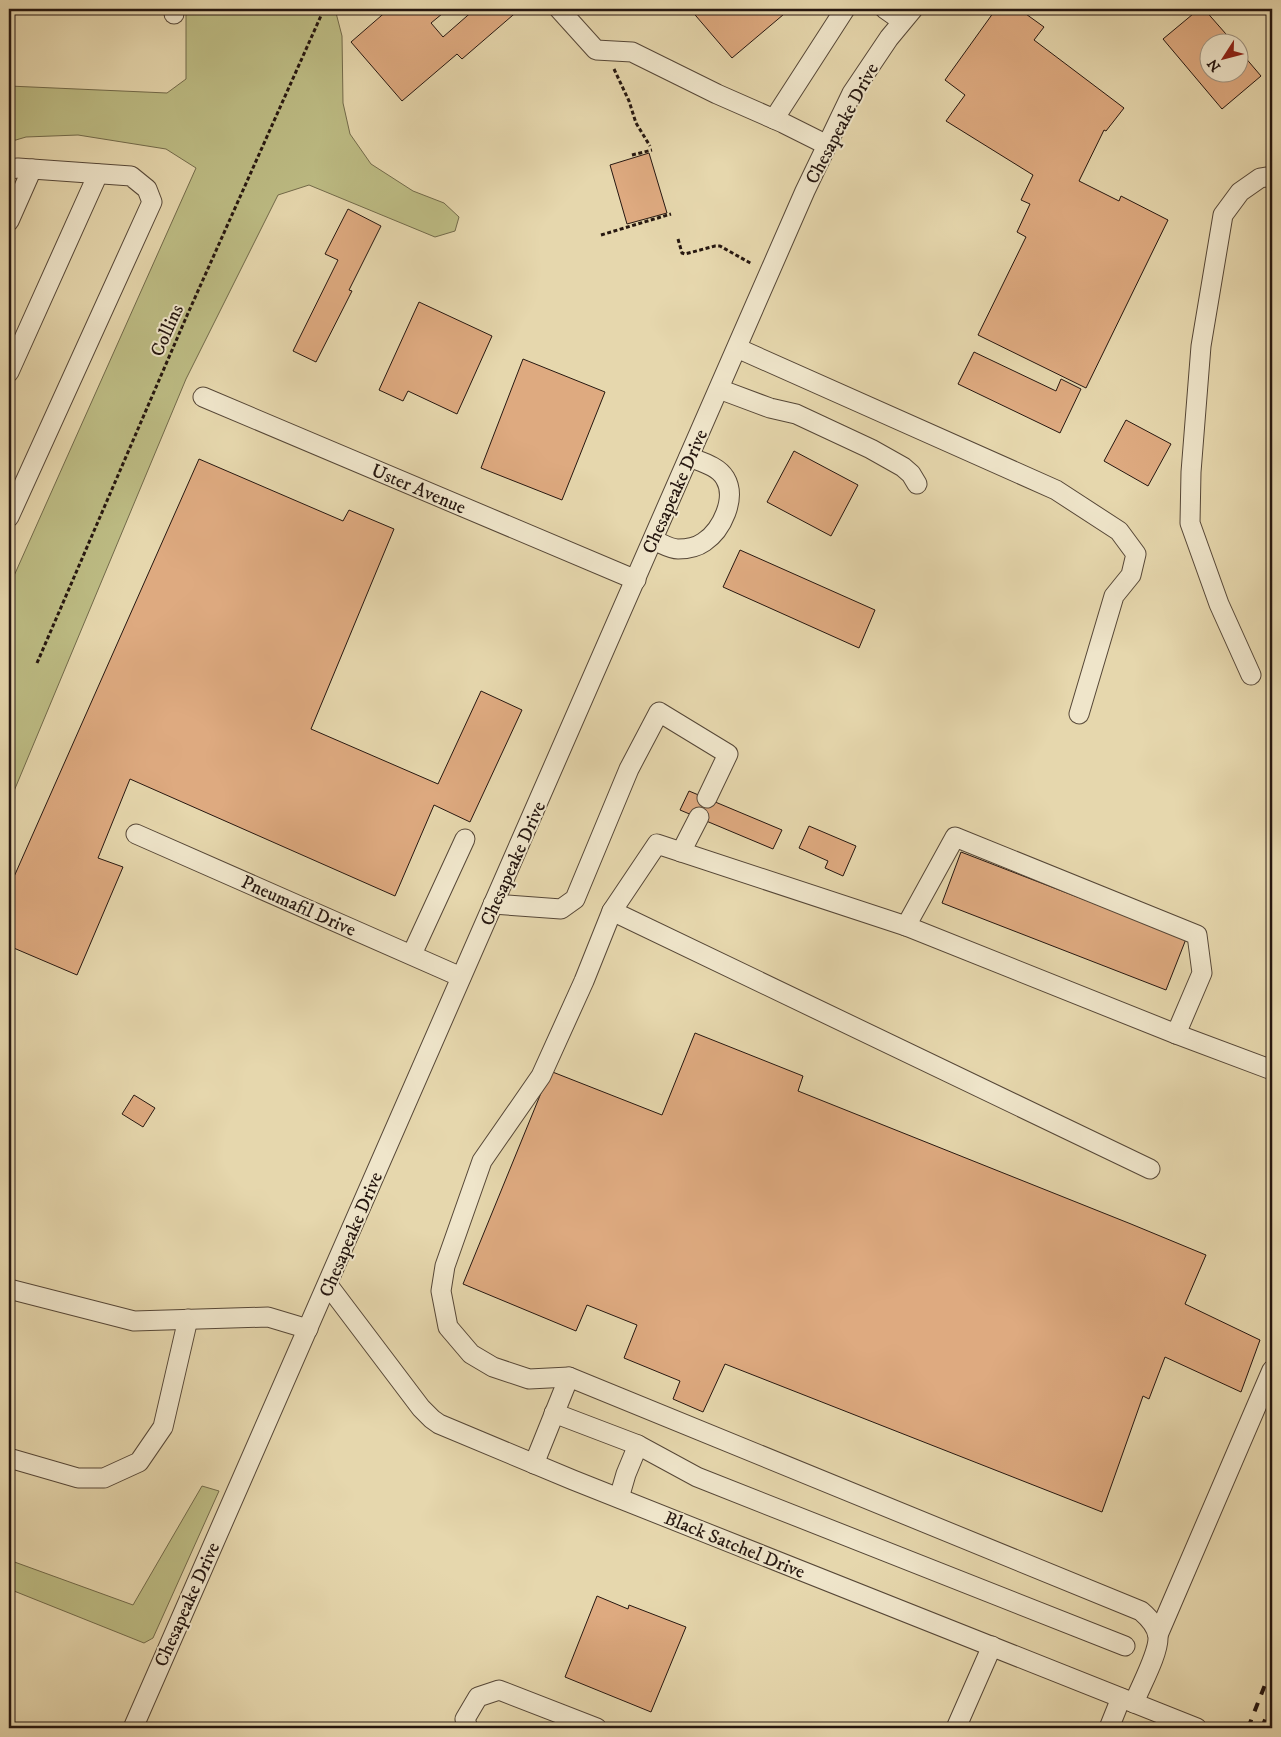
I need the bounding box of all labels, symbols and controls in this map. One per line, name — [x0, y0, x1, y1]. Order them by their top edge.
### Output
north arrow — [1198, 32, 1248, 82]
text: N — [1203, 55, 1225, 75]
street label: Chesapeake Drive — [801, 59, 884, 188]
street label: Collins — [146, 301, 189, 360]
street label: Chesapeake Drive — [638, 426, 713, 557]
street label: Uster Avenue — [368, 459, 469, 520]
street label: Chesapeake Drive — [476, 798, 551, 929]
street label: Pneumafil Drive — [237, 871, 359, 942]
street label: Chesapeake Drive — [315, 1168, 388, 1301]
street label: Black Satchel Drive — [661, 1507, 808, 1584]
street label: Chesapeake Drive — [150, 1539, 225, 1670]

